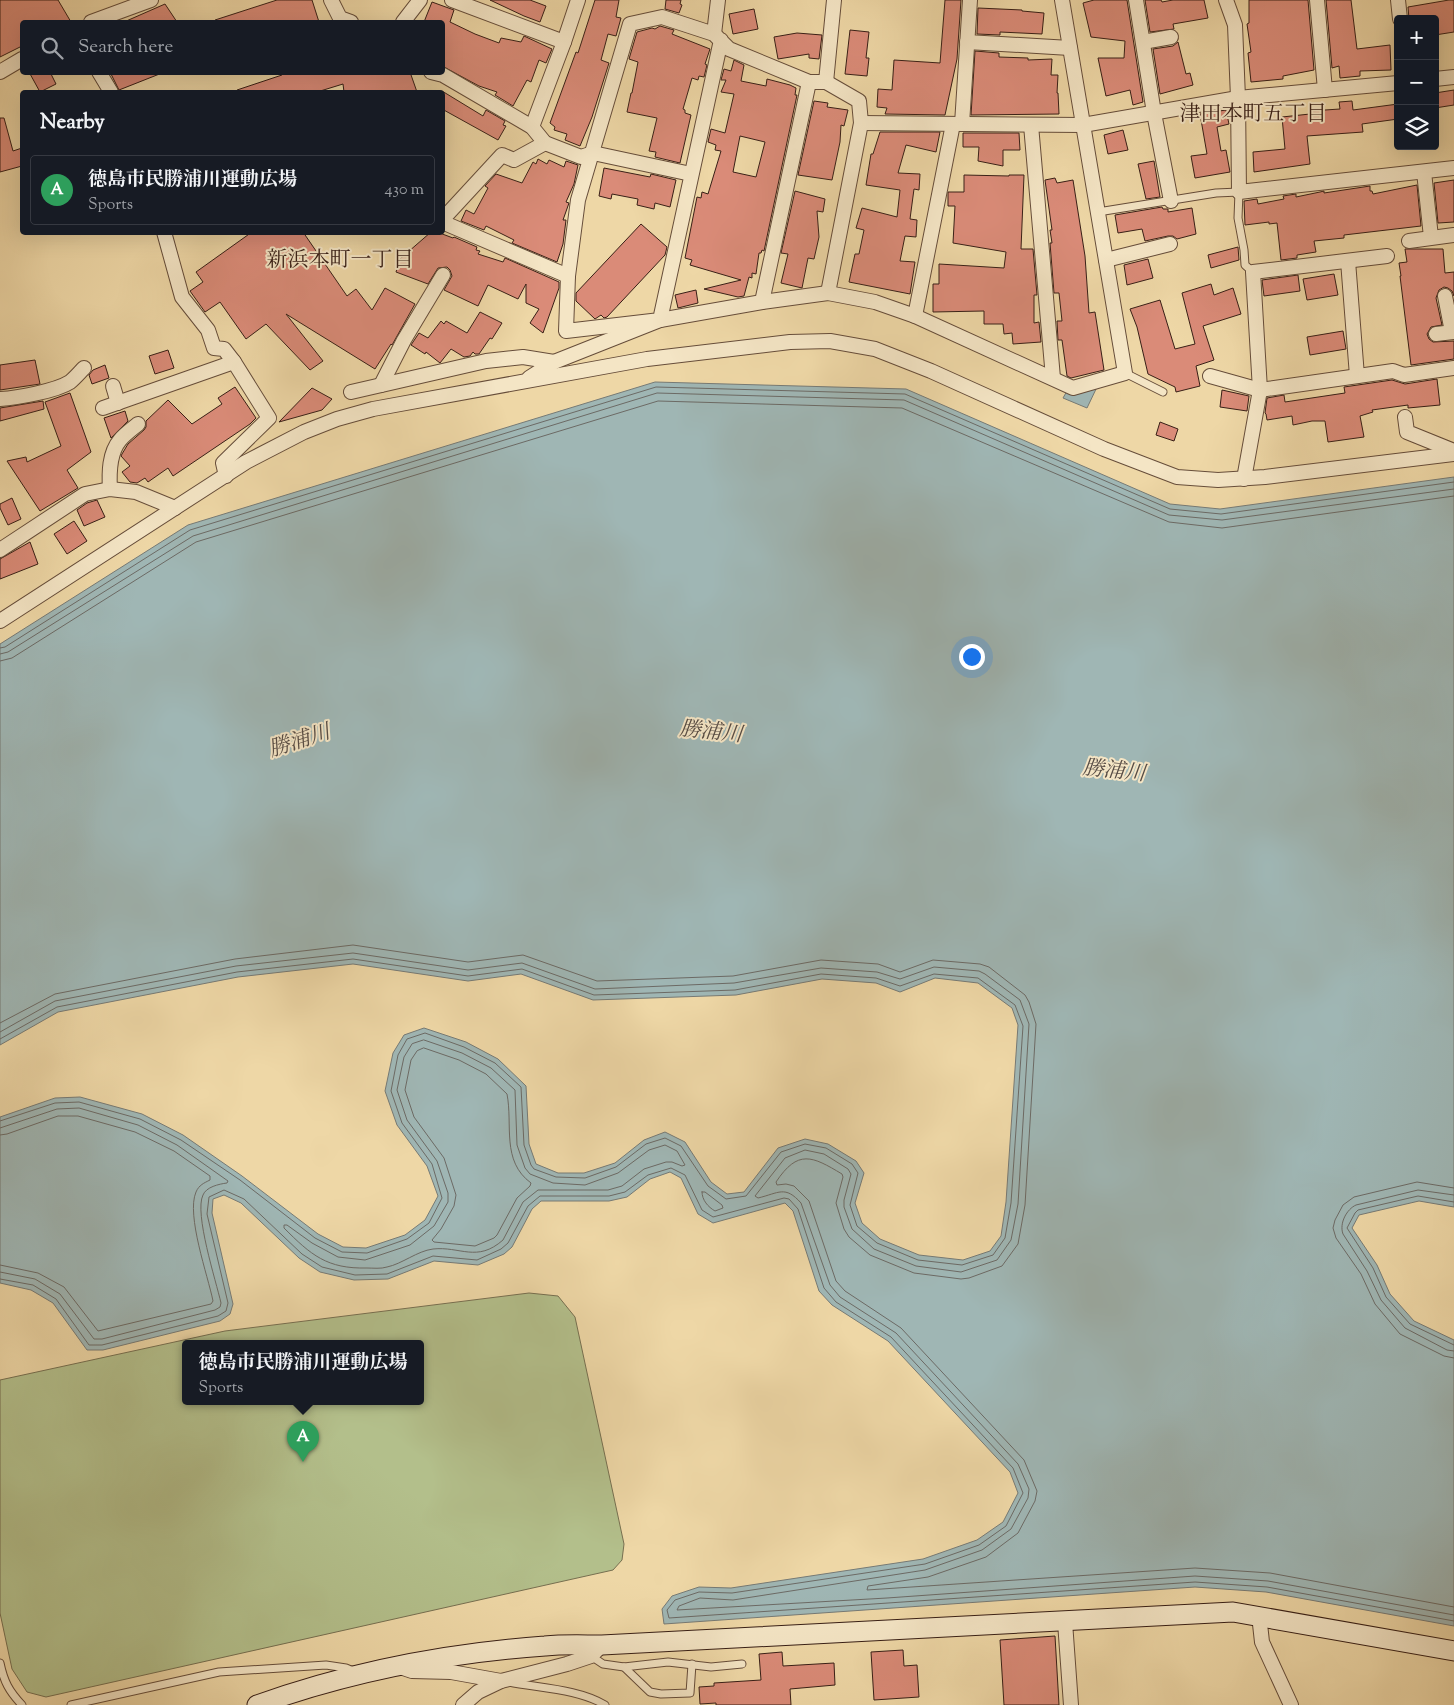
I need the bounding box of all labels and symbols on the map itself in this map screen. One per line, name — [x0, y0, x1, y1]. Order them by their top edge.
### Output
district label: 津田本町五丁目 — [1180, 100, 1327, 130]
district label: 新浜本町一丁目 — [267, 246, 414, 276]
your location — [959, 644, 985, 670]
water label: 勝浦川 — [678, 715, 746, 751]
water label: 勝浦川 — [265, 717, 336, 766]
water label: 勝浦川 — [1081, 754, 1149, 790]
pin: A — [287, 1421, 319, 1462]

